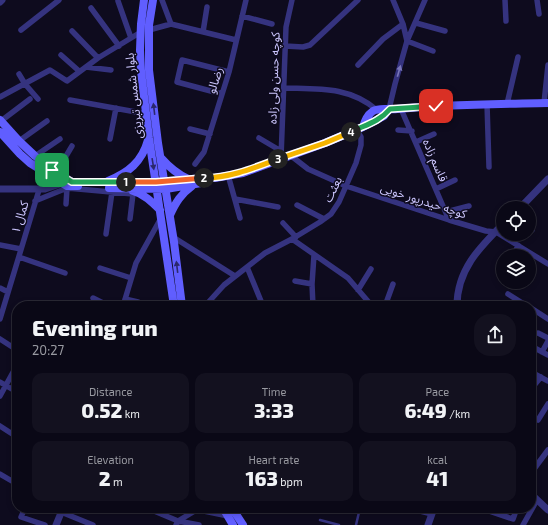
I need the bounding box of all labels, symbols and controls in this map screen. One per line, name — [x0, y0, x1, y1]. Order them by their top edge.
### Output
street label: کوچه حسن ولی زاده — [264, 31, 284, 125]
street label: بلوار شمس تبریزی — [122, 52, 146, 140]
street label: رضالو — [203, 65, 226, 95]
one-way arrow — [396, 65, 402, 78]
pin — [419, 89, 453, 123]
icon: check — [425, 95, 447, 117]
one-way arrow — [151, 103, 157, 115]
pin: 4 — [341, 122, 361, 142]
text: 4 — [347, 125, 355, 138]
street label: قاسم زاده — [418, 136, 451, 185]
pin: 3 — [268, 149, 288, 169]
text: 3 — [275, 152, 281, 165]
pin — [35, 153, 69, 187]
one-way arrow — [150, 158, 156, 170]
icon: arrive — [41, 159, 63, 181]
pin: 2 — [194, 168, 214, 188]
text: 2 — [201, 171, 207, 184]
pin: 1 — [116, 172, 136, 192]
street label: بعثت — [320, 174, 345, 205]
text: 1 — [124, 175, 128, 188]
street label: کوچه حیدرپور خویی — [379, 179, 470, 223]
street label: کمال ۱ — [7, 198, 31, 235]
map controls — [496, 201, 536, 289]
button: locate — [496, 201, 536, 241]
button: layers — [496, 249, 536, 289]
one-way arrow — [174, 261, 180, 273]
text: Evening run — [32, 314, 158, 340]
button: share — [474, 314, 516, 356]
text: 20:27 — [32, 342, 64, 358]
text: Distance — [89, 385, 132, 398]
text: Time — [262, 385, 286, 398]
text: Pace — [425, 385, 449, 398]
text: 0.52 — [81, 398, 122, 422]
text: 3:33 — [254, 398, 294, 422]
text: 6:49 — [404, 398, 447, 422]
text: km — [122, 407, 140, 420]
text: /km — [447, 407, 470, 420]
text: Elevation — [87, 453, 134, 466]
text: Heart rate — [249, 453, 299, 466]
text: kcal — [427, 453, 447, 466]
text: 2 — [99, 466, 111, 490]
text: 163 — [245, 466, 278, 490]
text: 41 — [426, 466, 448, 490]
text: m — [111, 475, 123, 488]
text: bpm — [278, 475, 303, 488]

